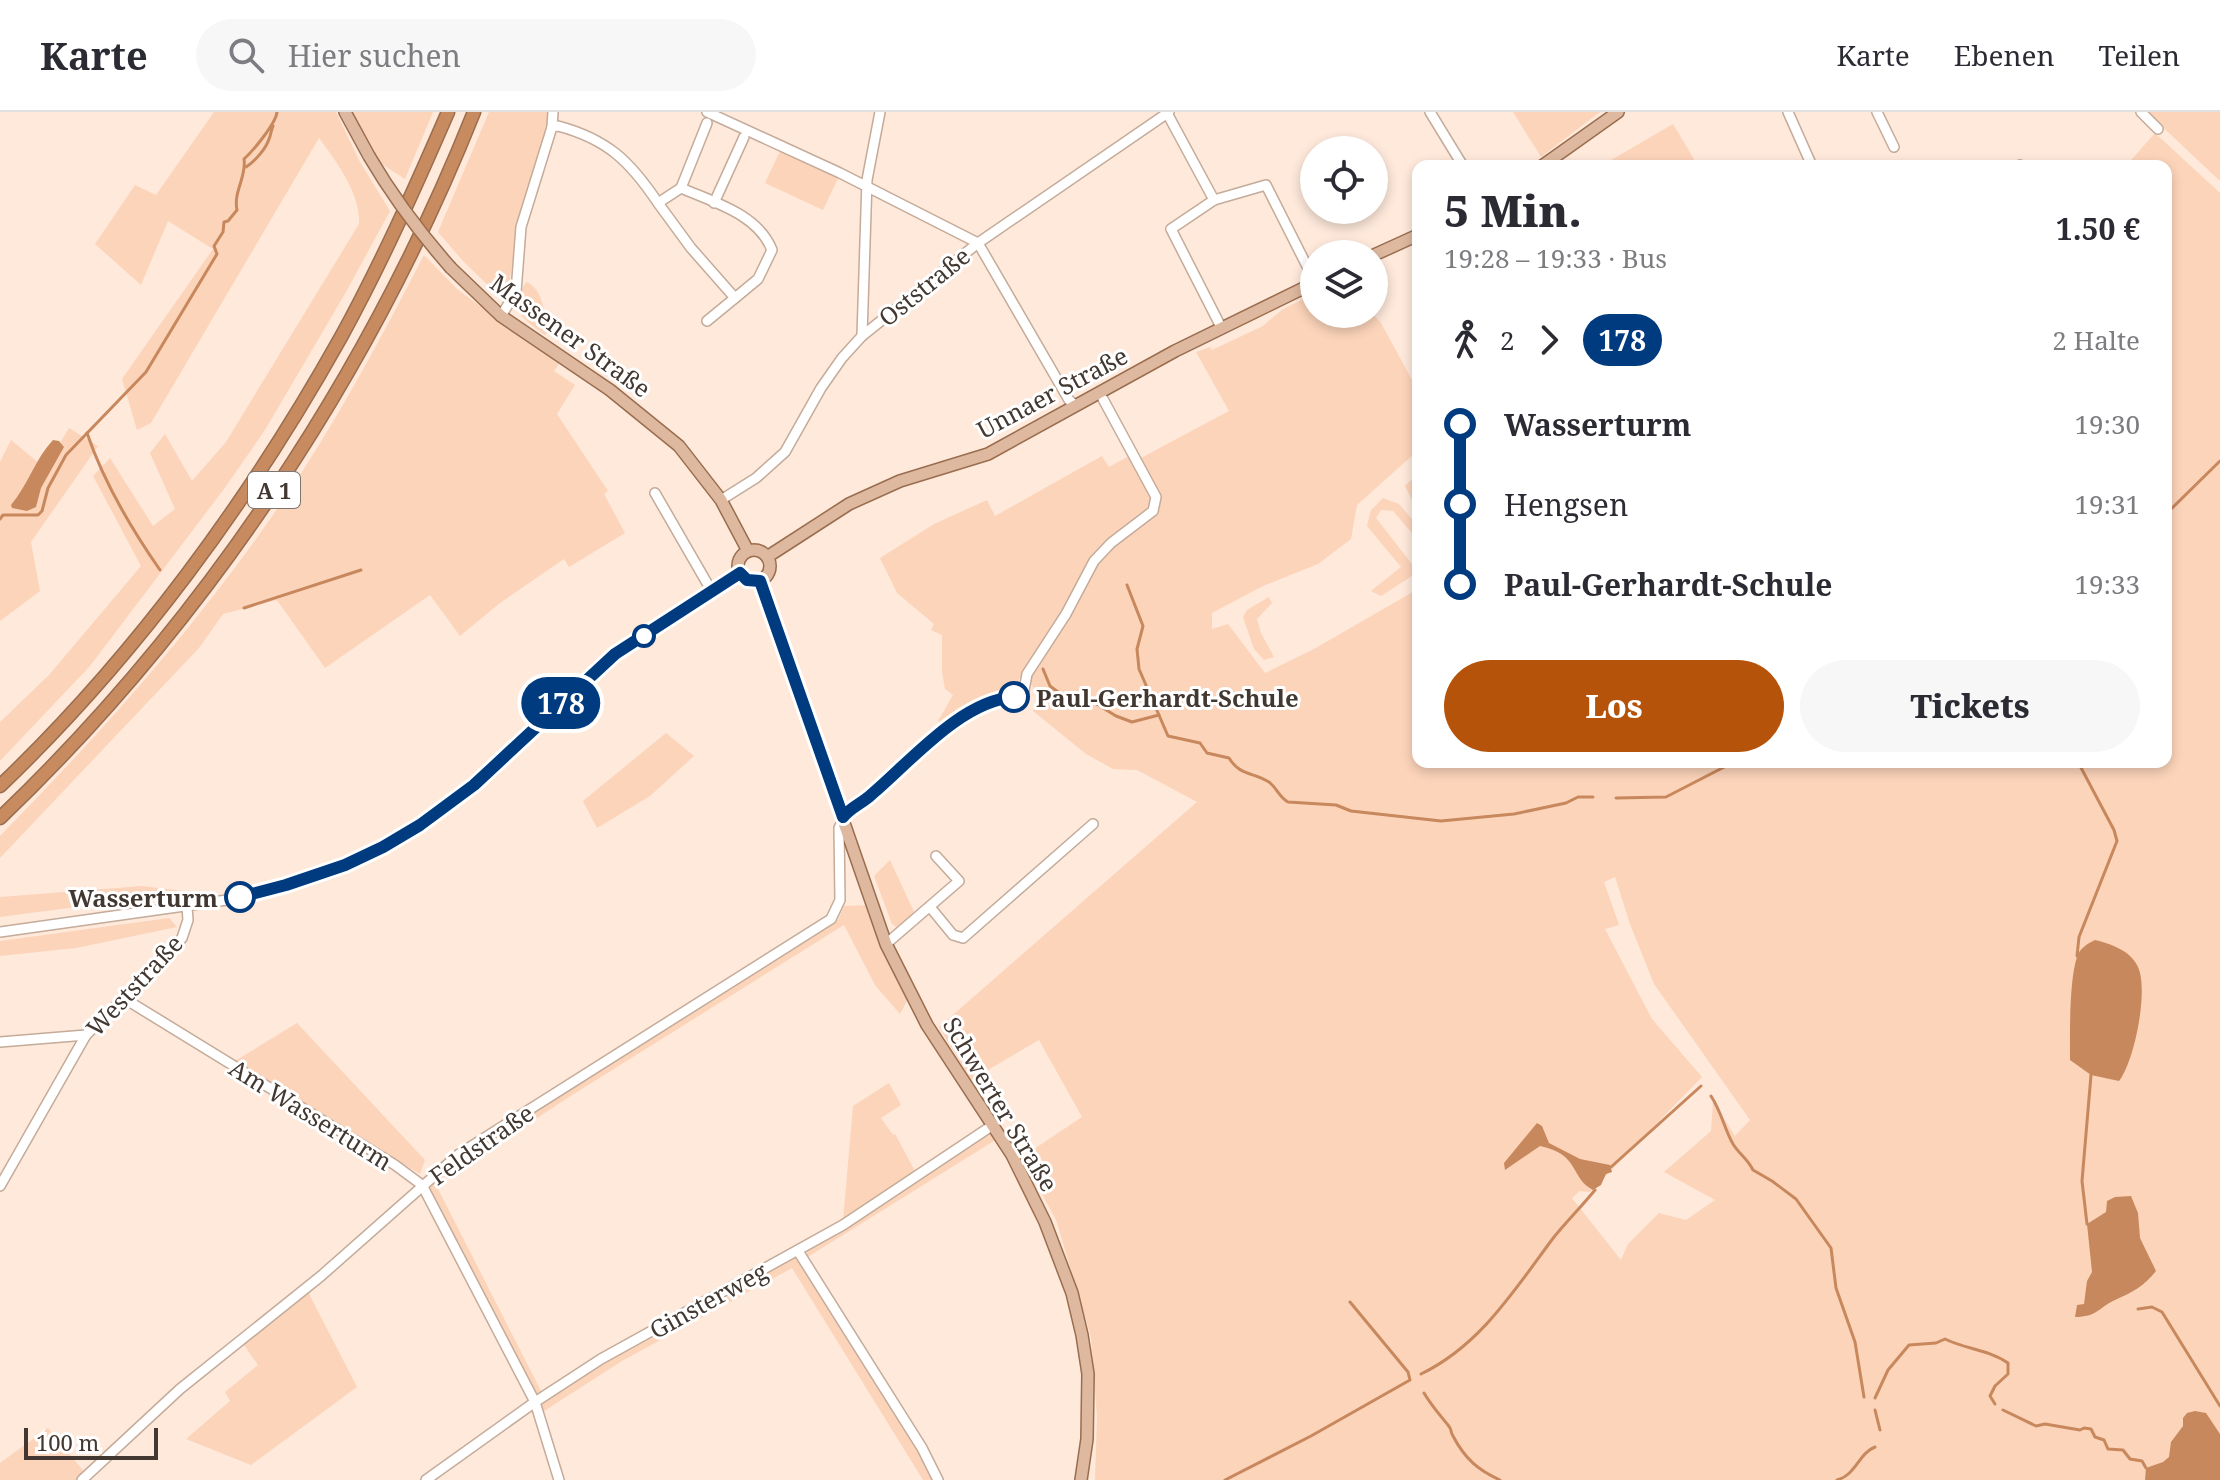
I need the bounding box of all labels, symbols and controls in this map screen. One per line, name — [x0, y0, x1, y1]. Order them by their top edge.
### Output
search box — [196, 19, 756, 91]
text: Karte — [40, 29, 148, 81]
icon: search — [224, 33, 268, 77]
text: Hier suchen — [288, 35, 461, 76]
text: Karte — [1836, 36, 1910, 74]
text: Ebenen — [1954, 36, 2055, 74]
text: Teilen — [2099, 36, 2180, 74]
map controls — [1300, 136, 1388, 328]
button: locate — [1300, 136, 1388, 224]
text: 5 Min. — [1444, 180, 1582, 240]
text: 1.50 € — [2056, 208, 2140, 249]
street label: Oststraße — [871, 239, 977, 333]
button: layers — [1300, 240, 1388, 328]
text: 19:28 – 19:33 · Bus — [1444, 240, 1667, 276]
street label: Massener Straße — [484, 266, 658, 404]
icon: walk — [1444, 318, 1488, 362]
icon: forward — [1527, 318, 1571, 362]
text: 178 — [1599, 321, 1646, 359]
text: 2 — [1500, 322, 1515, 358]
text: 2 Halte — [2052, 322, 2140, 358]
street label: Unnaer Straße — [971, 338, 1133, 446]
text: Wasserturm — [1504, 404, 1691, 445]
text: 19:30 — [2074, 406, 2140, 442]
road number: A 1 — [248, 472, 300, 508]
text: Hengsen — [1504, 484, 1628, 525]
text: 19:31 — [2074, 486, 2140, 522]
text: Paul-Gerhardt-Schule — [1504, 564, 1833, 605]
text: 19:33 — [2074, 566, 2140, 602]
unlabelled marker — [633, 625, 655, 647]
button: Los — [1444, 660, 1784, 752]
button: Tickets — [1800, 660, 2140, 752]
line badge: 178 — [515, 677, 607, 729]
place label: Paul-Gerhardt-Schule — [1036, 681, 1299, 714]
marker: Paul-Gerhardt-Schule — [999, 682, 1029, 712]
text: 178 — [537, 684, 585, 722]
place label: Wasserturm — [68, 881, 218, 914]
marker: Wasserturm — [225, 882, 255, 912]
street label: Weststraße — [78, 927, 190, 1043]
street label: Schwerter Straße — [936, 1011, 1066, 1197]
street label: Am Wasserturm — [223, 1051, 399, 1178]
street label: Feldstraße — [422, 1096, 540, 1192]
street label: Ginsterweg — [643, 1254, 773, 1346]
scale bar — [24, 1424, 158, 1460]
text: 100 m — [36, 1427, 99, 1457]

